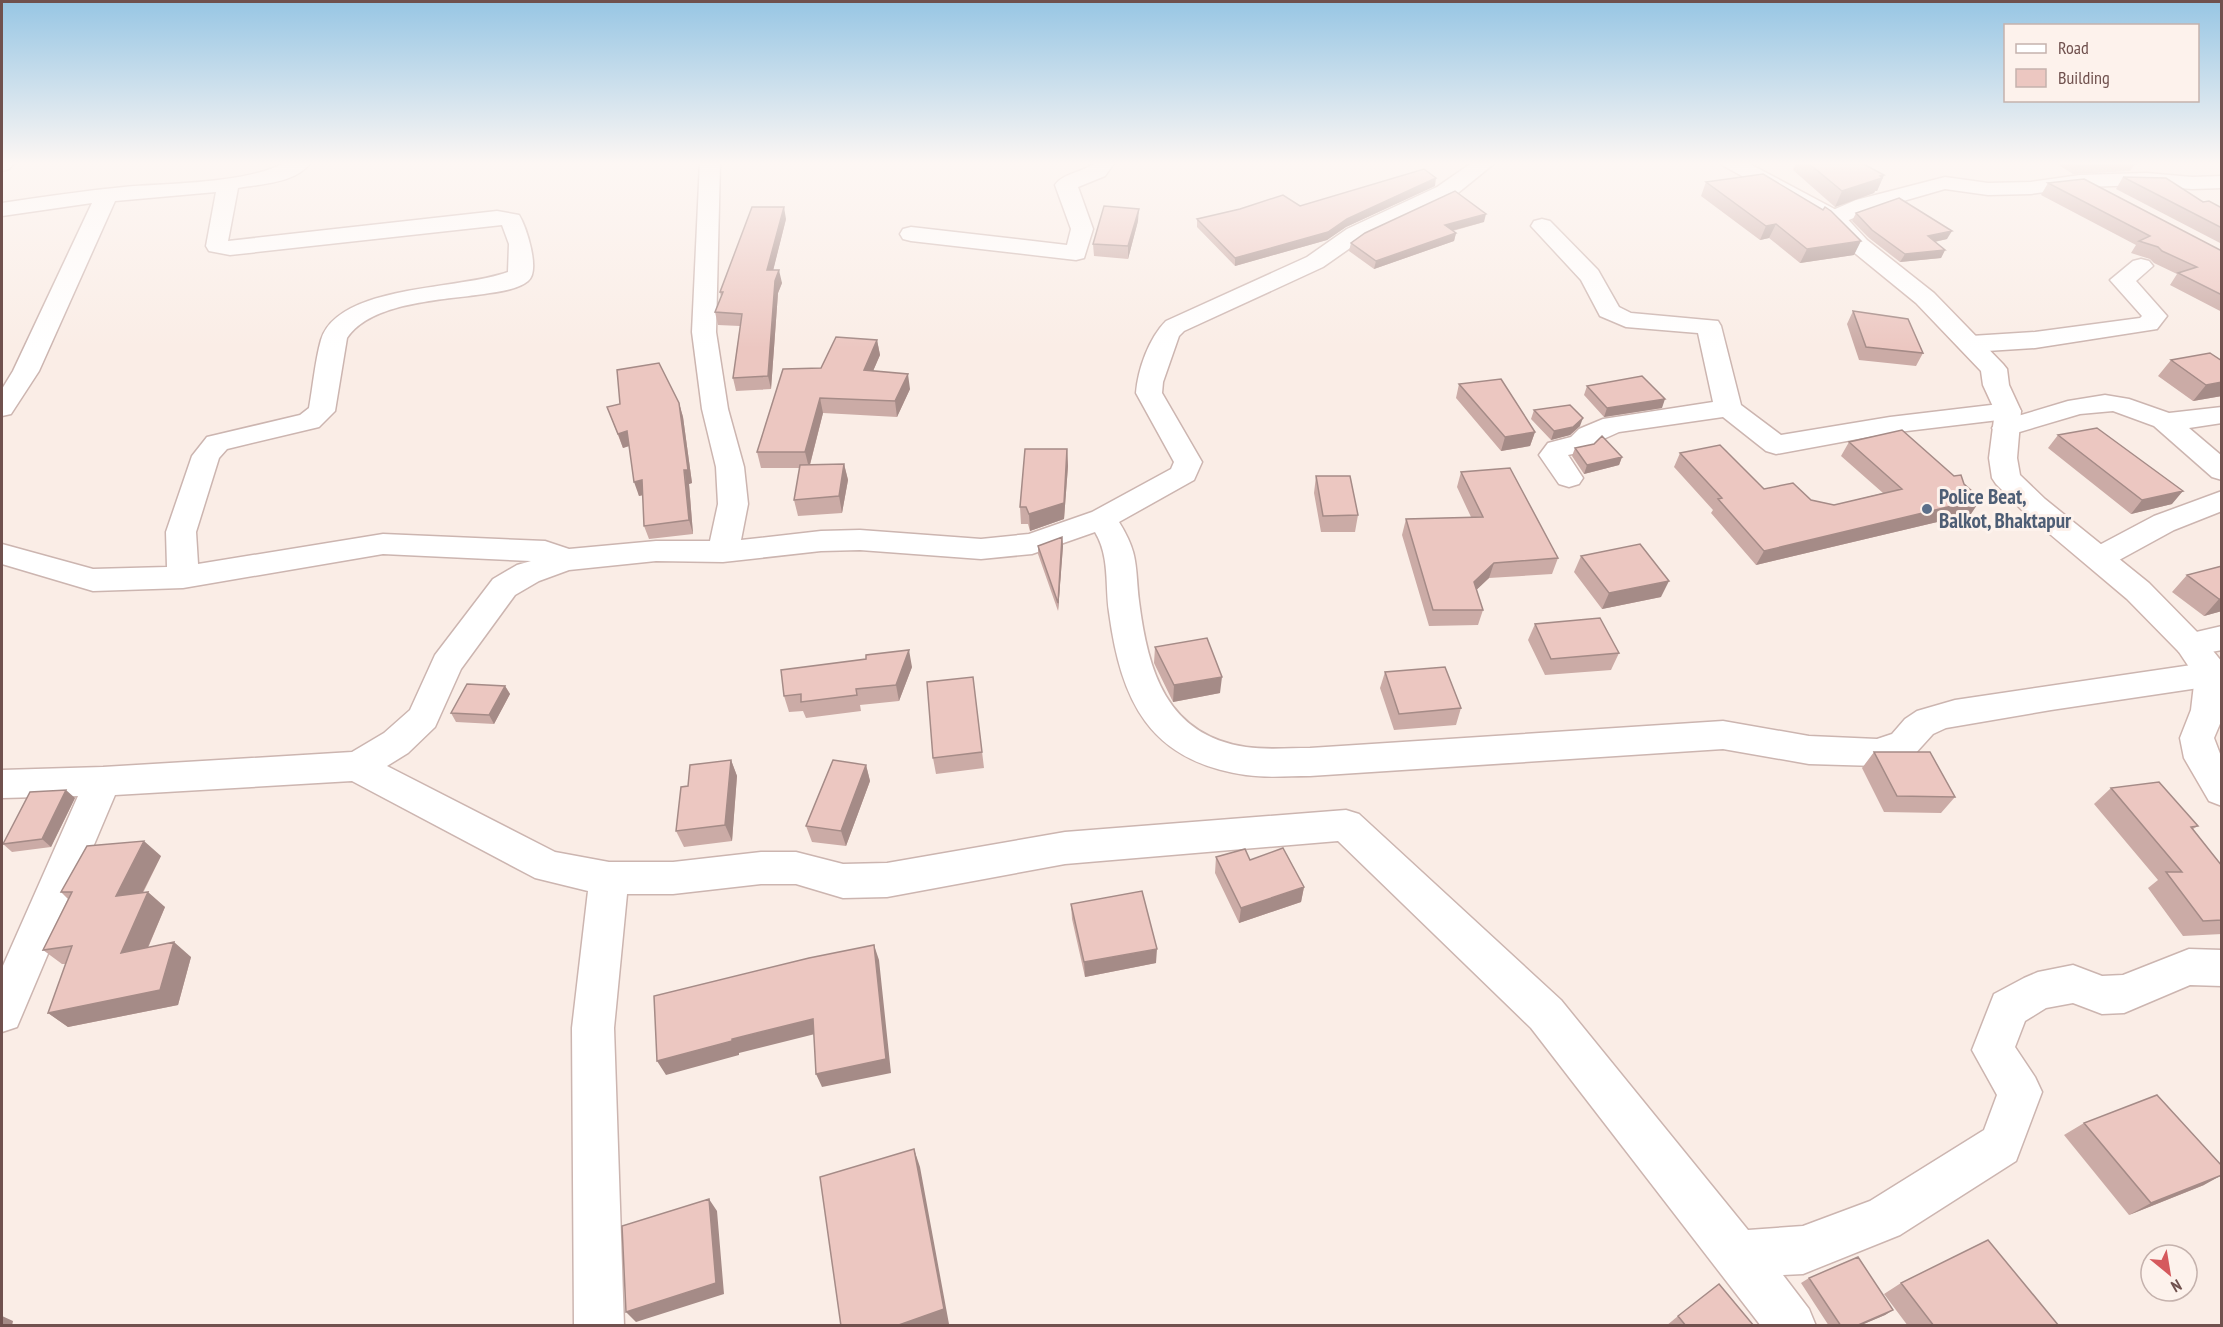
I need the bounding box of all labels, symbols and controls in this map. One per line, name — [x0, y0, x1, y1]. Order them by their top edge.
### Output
legend — [2004, 24, 2199, 102]
text: Road — [2058, 36, 2089, 59]
text: Building — [2058, 66, 2110, 89]
place label: Police Beat, Balkot, Bhaktapur — [1939, 483, 2072, 534]
marker: Police Beat, Balkot, Bhaktapur — [1920, 502, 1934, 516]
north arrow — [2139, 1243, 2199, 1303]
text: N — [2168, 1275, 2185, 1297]

